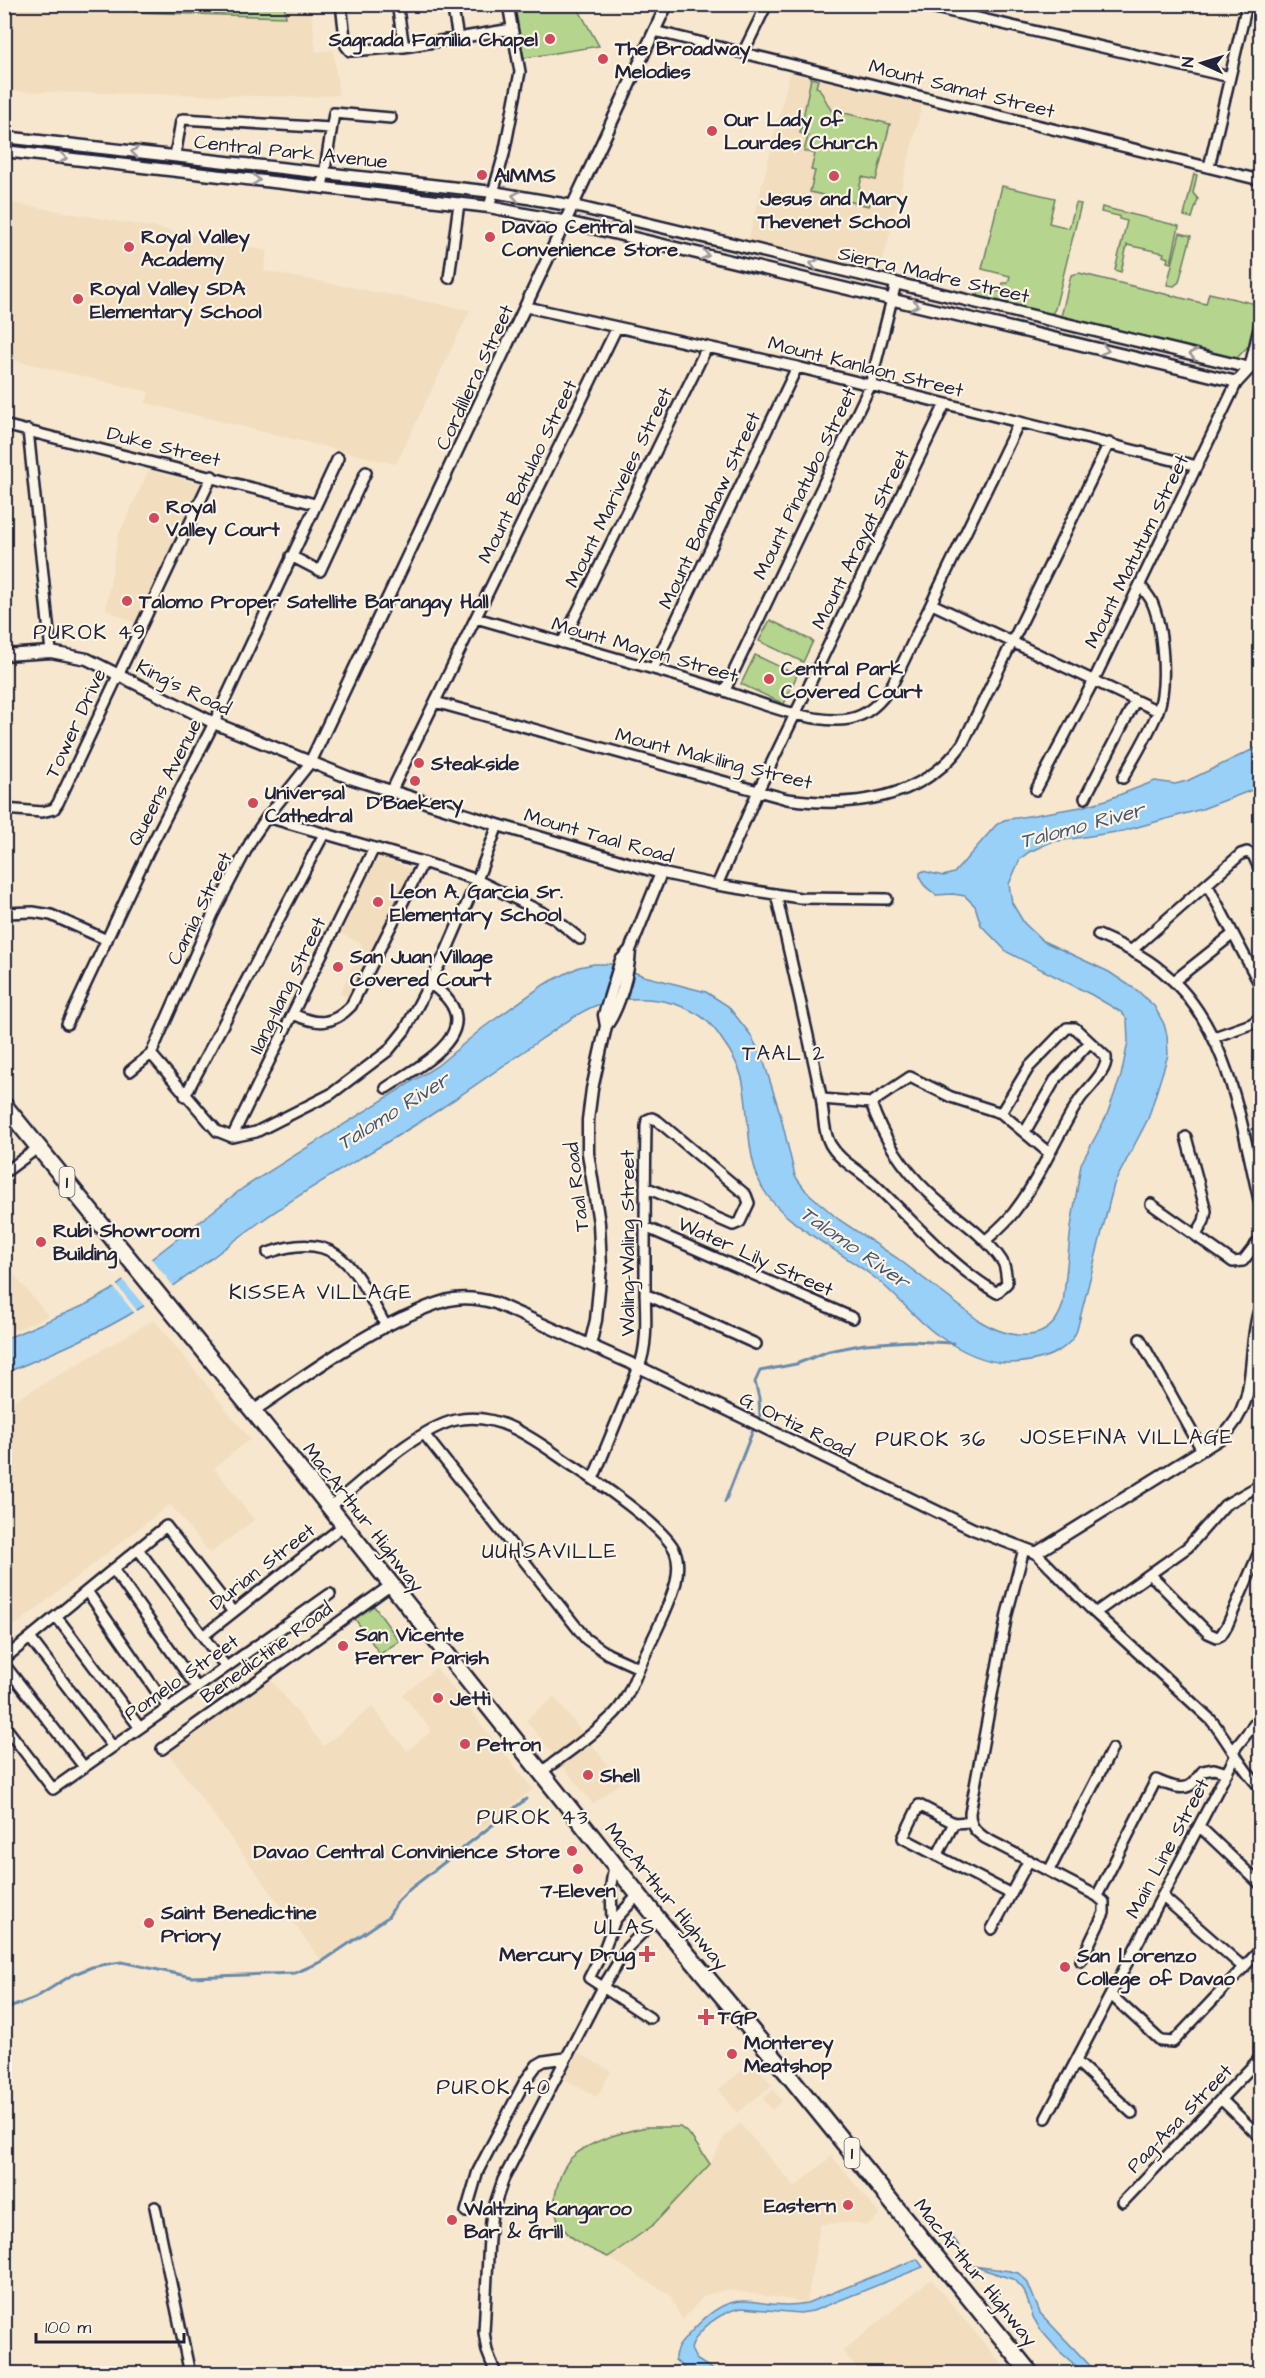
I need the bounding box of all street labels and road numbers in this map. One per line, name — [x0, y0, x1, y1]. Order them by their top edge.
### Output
street label: Mount Samat Street — [866, 52, 1058, 126]
street label: Central Park Avenue — [193, 128, 389, 176]
street label: Sierra Madre Street — [835, 239, 1032, 311]
street label: Cordillera Street — [429, 300, 521, 455]
street label: Mount Kanlaon Street — [765, 329, 966, 405]
street label: Mount Batulao Street — [471, 375, 585, 568]
street label: Mount Mariveles Street — [558, 383, 680, 592]
street label: Mount Pinatubo Street — [746, 383, 864, 584]
street label: Mount Banahaw Street — [652, 407, 768, 614]
street label: Duke Street — [104, 419, 223, 475]
street label: Mount Arayat Street — [805, 445, 918, 635]
street label: Mount Matutum Street — [1078, 450, 1196, 653]
street label: Mount Mayon Street — [548, 610, 741, 691]
street label: King's Road — [131, 653, 236, 724]
street label: Tower Drive — [38, 664, 114, 783]
street label: Queens Avenue — [121, 714, 209, 851]
street label: Mount Makiling Street — [612, 721, 815, 798]
street label: Mount Taal Road — [521, 801, 677, 871]
street label: Camia Street — [160, 847, 239, 970]
street label: Ilang-Ilang Street — [243, 912, 334, 1059]
street label: Taal Road — [558, 1141, 596, 1233]
street label: Waling-Waling Street — [614, 1150, 643, 1336]
road number: 1 — [60, 1167, 74, 1197]
street label: Water Lily Street — [673, 1210, 838, 1305]
street label: G. Ortiz Road — [735, 1385, 858, 1465]
street label: MacArthur Highway — [295, 1437, 431, 1599]
street label: Durian Street — [204, 1517, 321, 1617]
street label: Benedictine Road — [195, 1595, 339, 1710]
street label: Pomelo Street — [118, 1628, 245, 1728]
street label: Main Line Street — [1119, 1773, 1217, 1924]
street label: MacArthur Highway — [597, 1817, 735, 1977]
street label: Pag-Asa Street — [1120, 2058, 1240, 2180]
road number: 1 — [844, 2138, 860, 2168]
street label: MacArthur Highway — [906, 2193, 1044, 2353]

